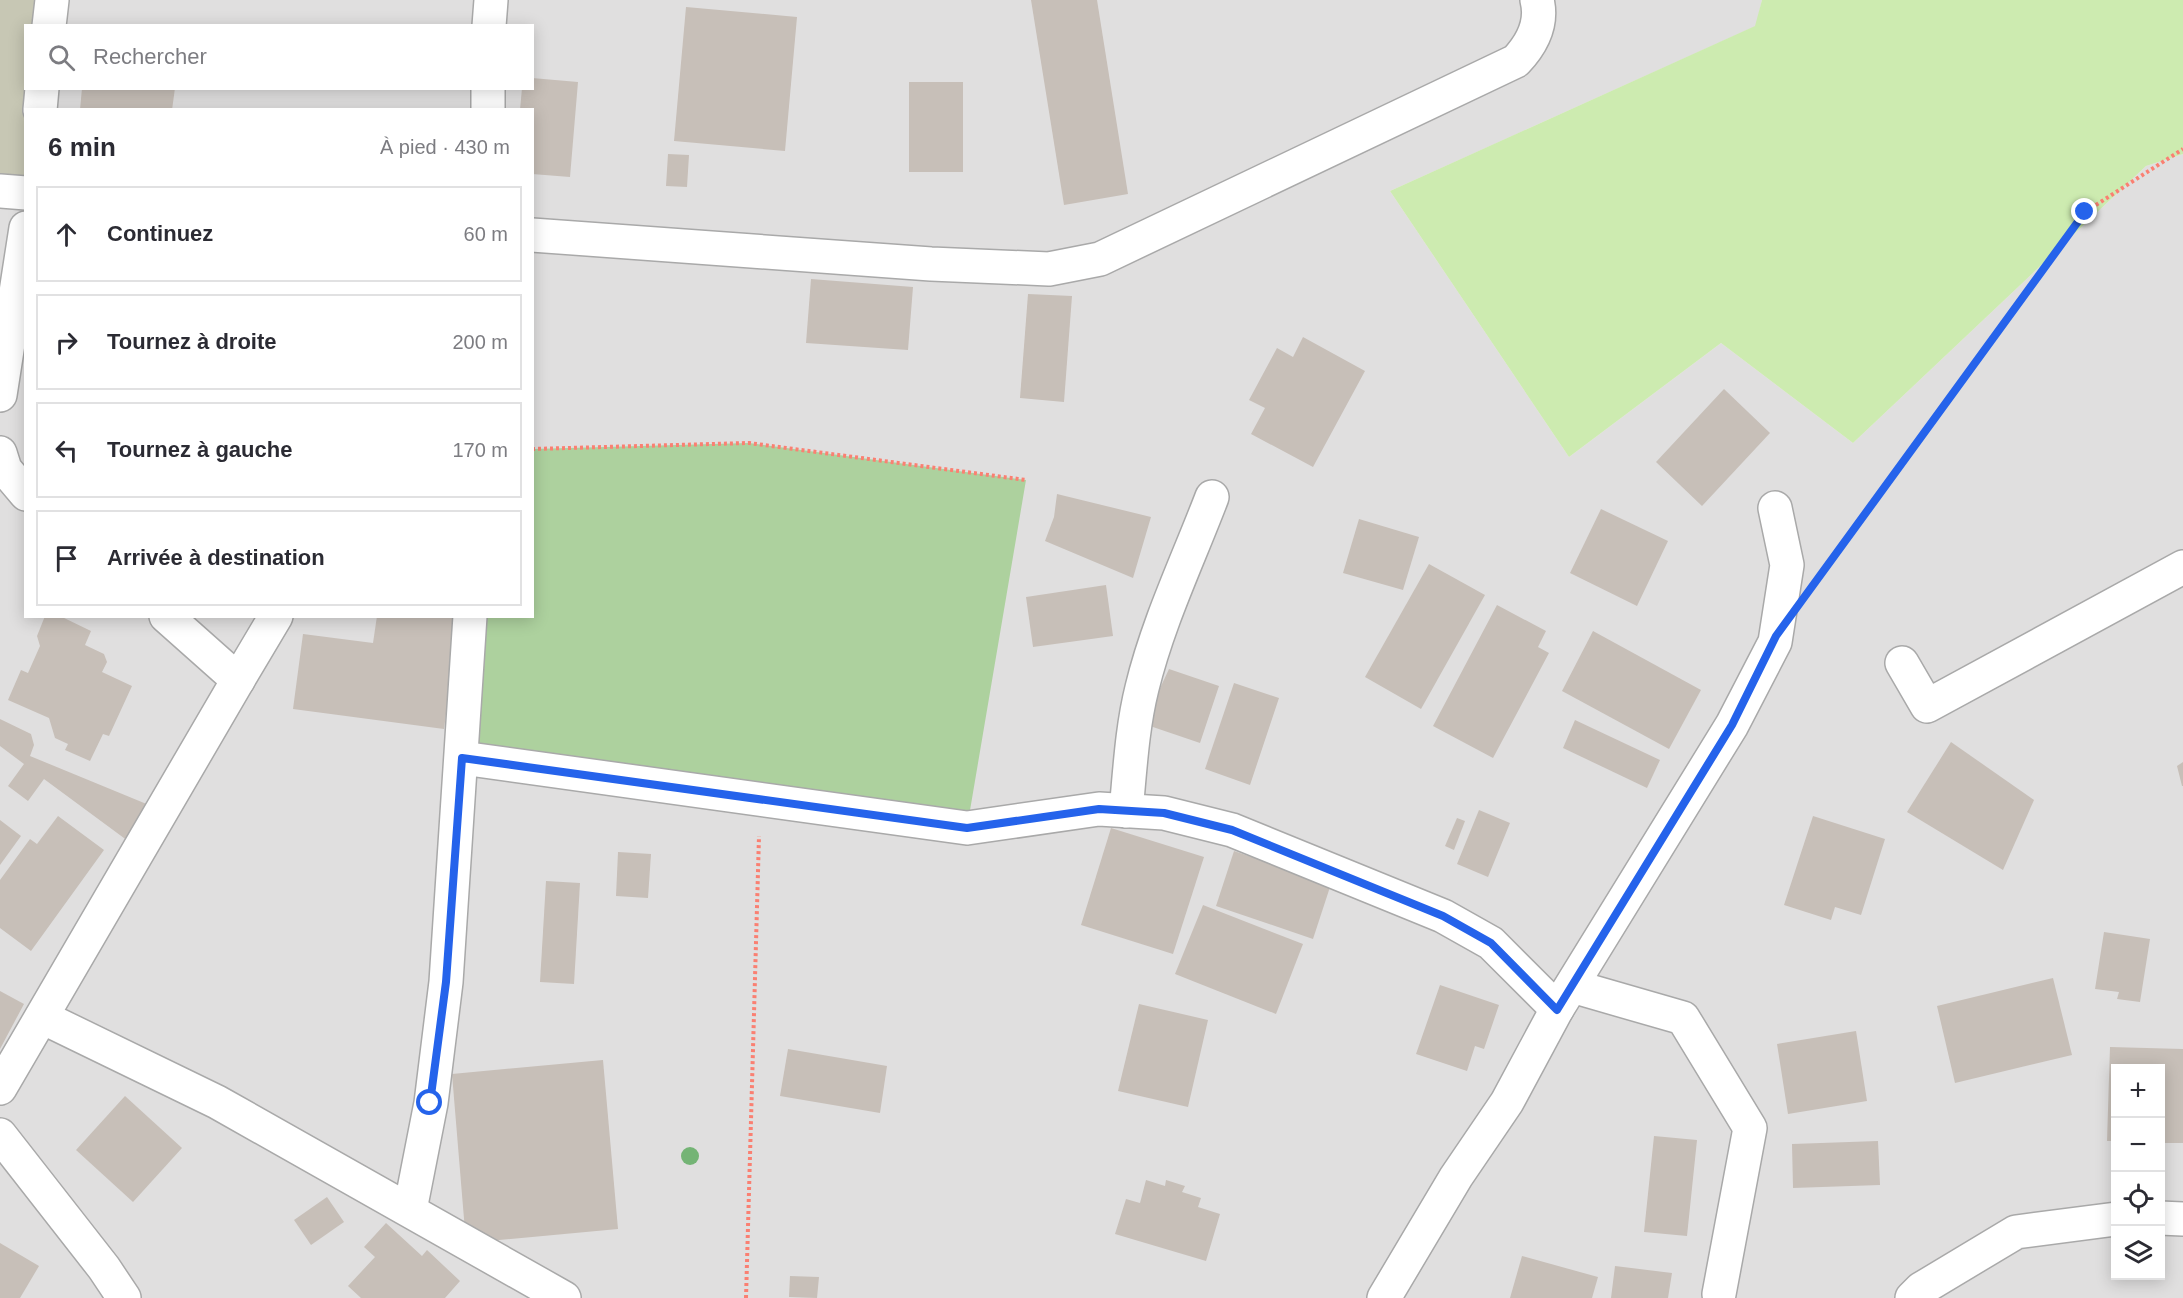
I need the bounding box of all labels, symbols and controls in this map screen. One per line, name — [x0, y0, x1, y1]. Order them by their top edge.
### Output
search box — [24, 24, 534, 90]
icon: search — [45, 41, 78, 74]
text: Rechercher — [93, 44, 207, 69]
text: 6 min — [48, 132, 116, 162]
text: À pied · 430 m — [380, 136, 510, 158]
route end — [2071, 198, 2097, 224]
icon: ahead — [50, 218, 83, 251]
text: Continuez — [107, 221, 213, 246]
text: 60 m — [464, 223, 508, 245]
icon: right — [50, 326, 83, 359]
text: Tournez à droite — [107, 329, 277, 354]
text: 200 m — [452, 331, 508, 353]
icon: left — [50, 434, 83, 467]
text: Tournez à gauche — [107, 437, 292, 462]
text: 170 m — [452, 439, 508, 461]
icon: arrive — [50, 542, 83, 575]
text: Arrivée à destination — [107, 545, 325, 570]
map controls — [2111, 1064, 2165, 1280]
button: + — [2111, 1064, 2165, 1118]
route start — [416, 1089, 442, 1115]
button: − — [2111, 1118, 2165, 1172]
button: locate — [2111, 1172, 2165, 1226]
button: layers — [2111, 1226, 2165, 1280]

